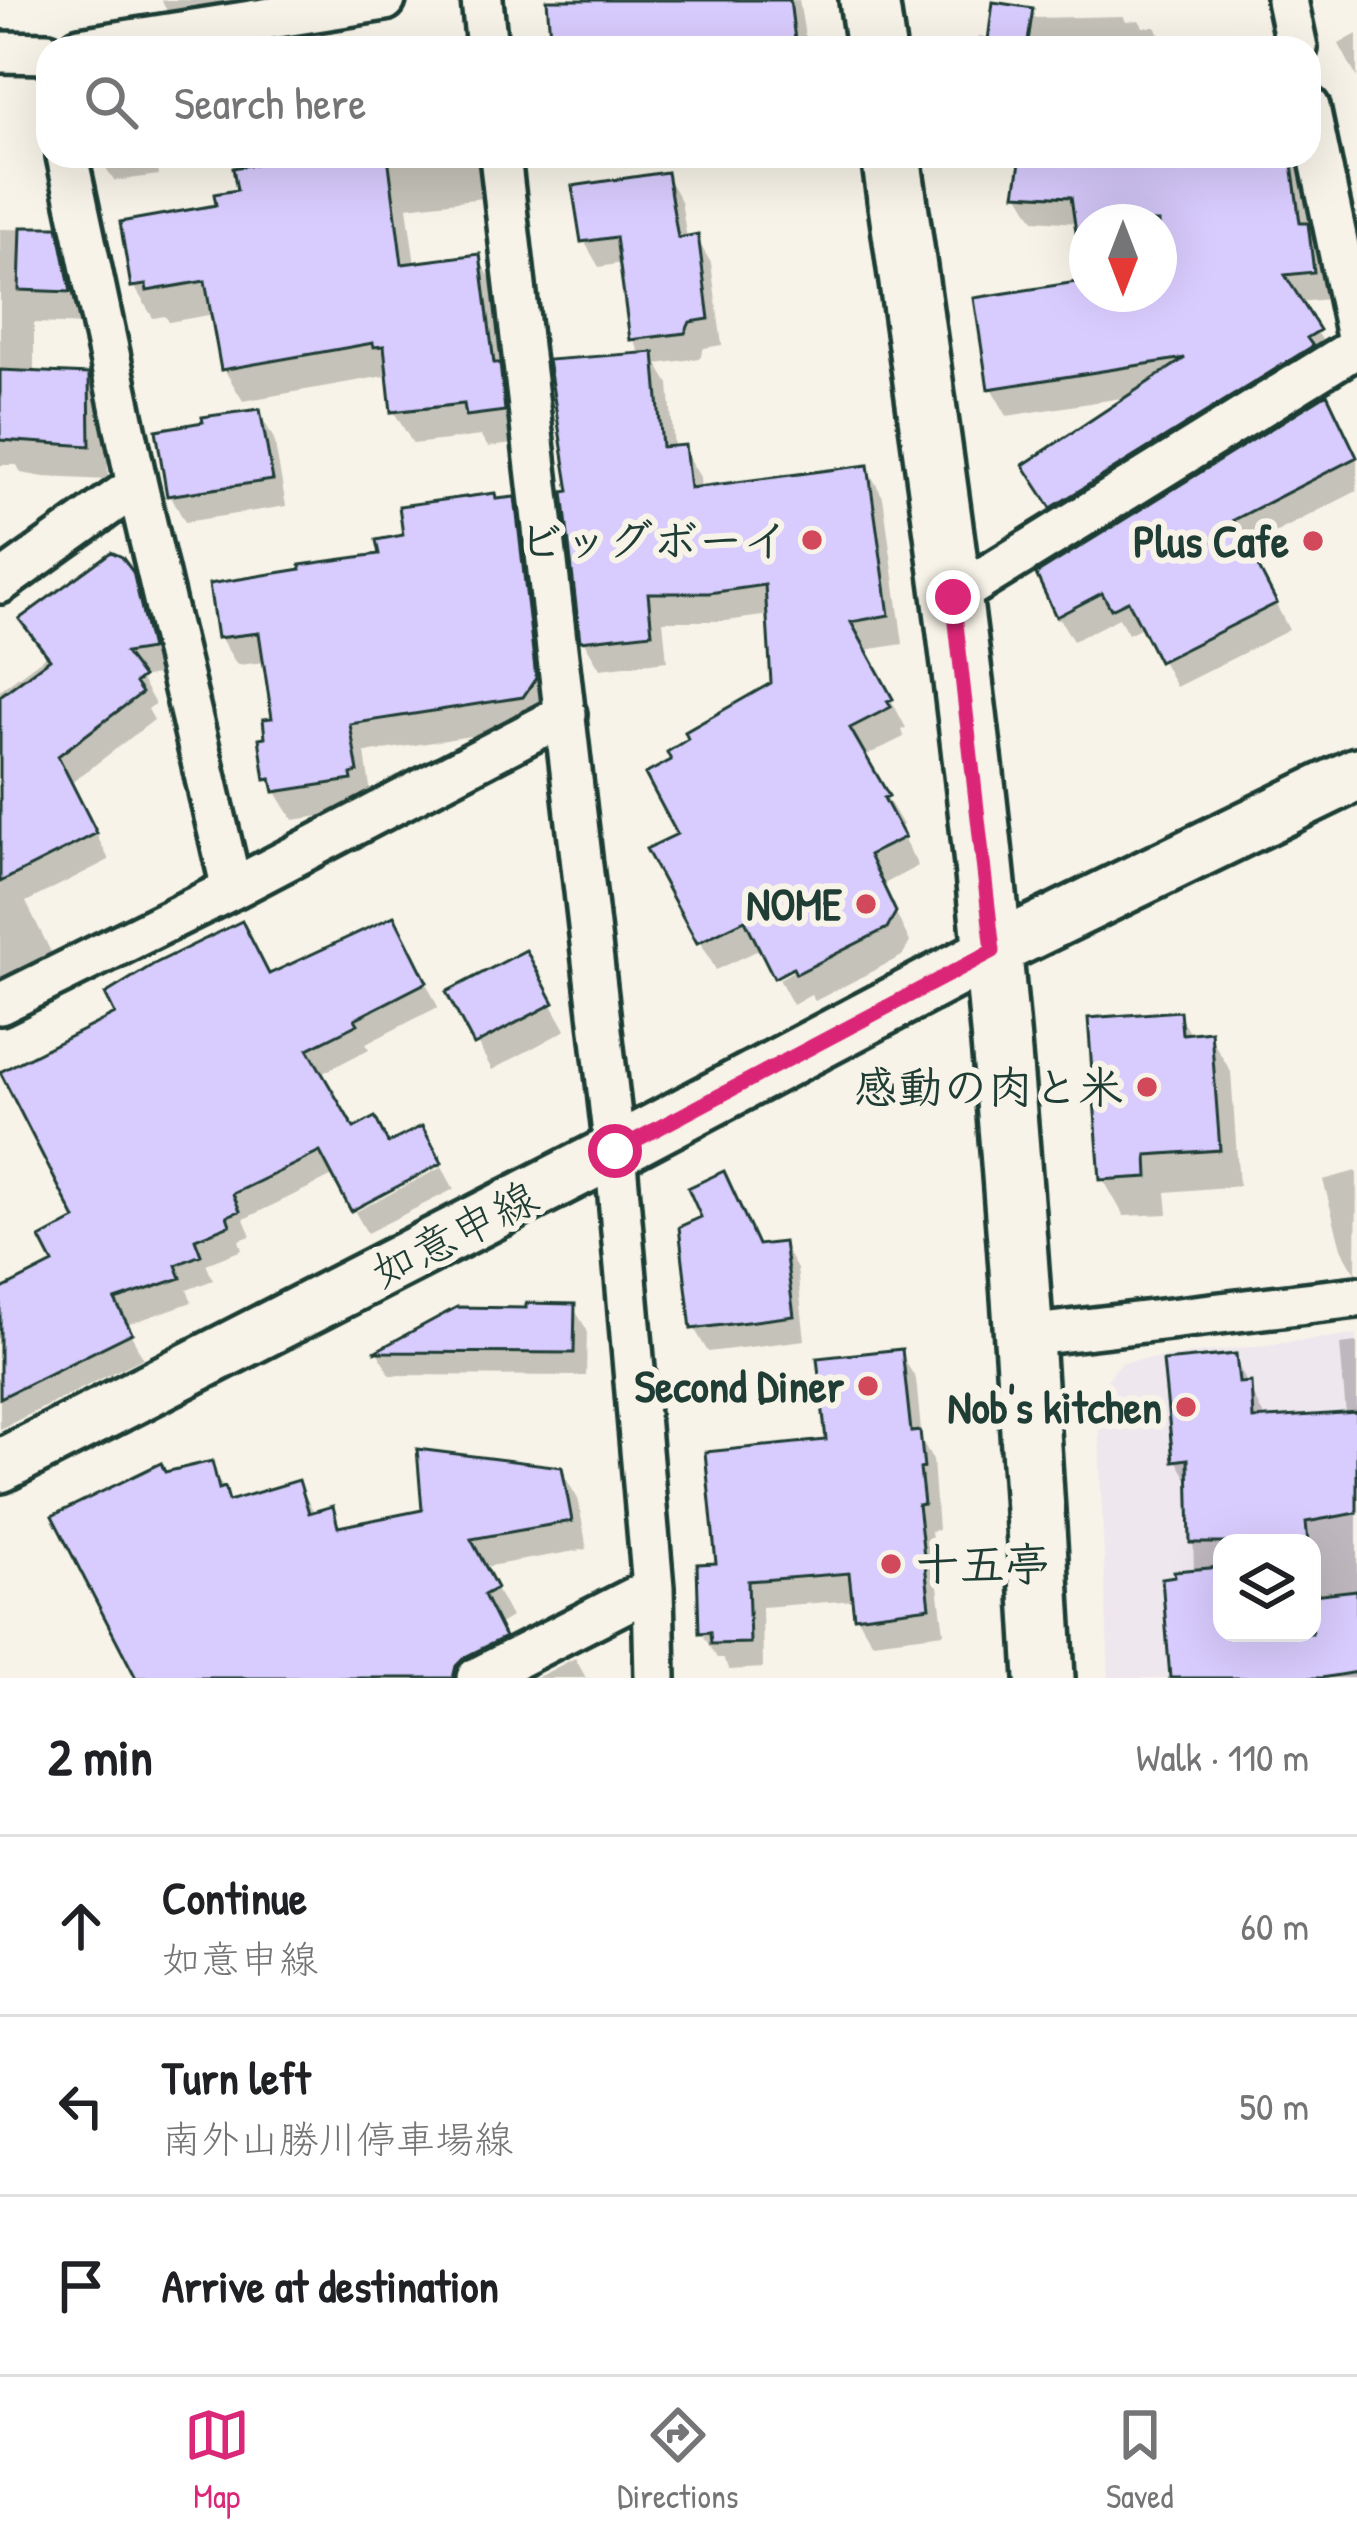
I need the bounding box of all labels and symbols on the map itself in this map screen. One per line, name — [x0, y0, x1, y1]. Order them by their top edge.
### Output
north arrow — [1069, 204, 1177, 312]
place label: ビッグボーイ — [518, 509, 788, 570]
place label: Plus Cafe — [1133, 510, 1289, 571]
marker: ビッグボーイ — [799, 527, 825, 553]
marker: Plus Cafe — [1300, 528, 1326, 554]
route end — [926, 570, 980, 624]
place label: NOME — [746, 873, 842, 934]
marker: NOME — [853, 891, 879, 917]
place label: 感動の肉と米 — [853, 1056, 1123, 1117]
marker: 感動の肉と米 — [1134, 1074, 1160, 1100]
route start — [588, 1124, 642, 1178]
street label: 如意申線 — [360, 1166, 548, 1302]
place label: Second Diner — [635, 1355, 845, 1416]
marker: Second Diner — [855, 1373, 881, 1399]
place label: Nob's kitchen — [947, 1376, 1162, 1437]
marker: Nob's kitchen — [1173, 1394, 1199, 1420]
place label: 十五亭 — [915, 1533, 1050, 1594]
marker: 十五亭 — [878, 1551, 904, 1577]

